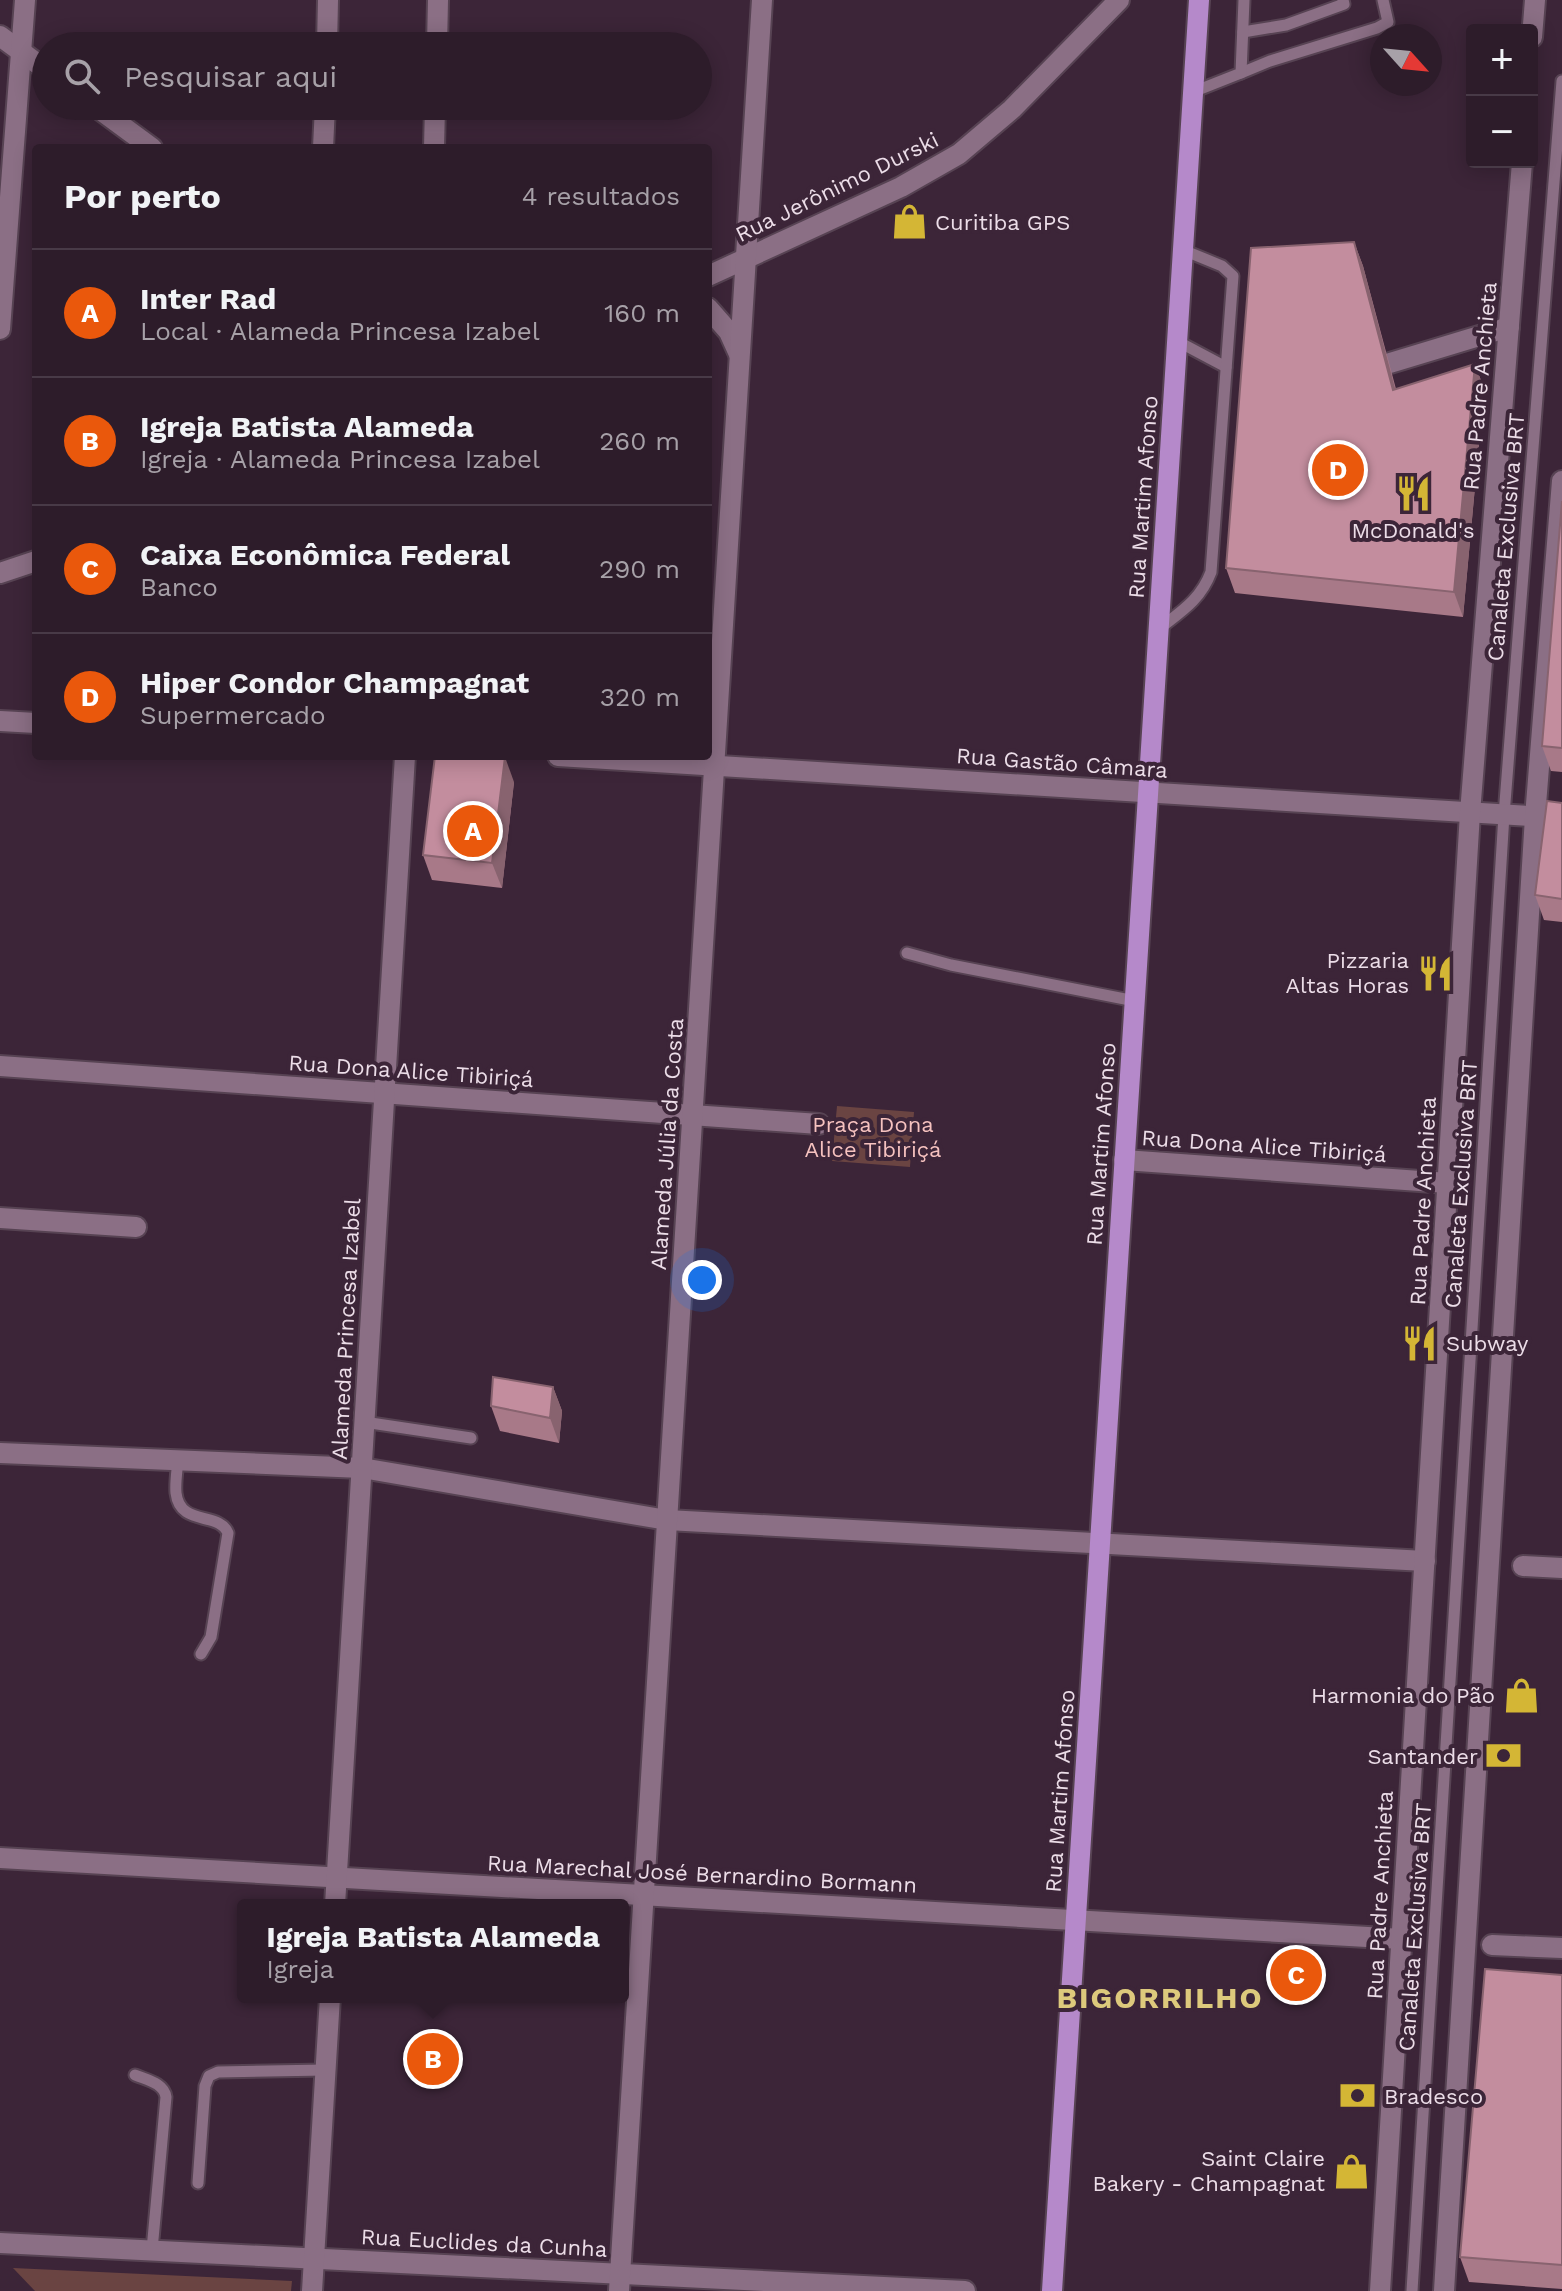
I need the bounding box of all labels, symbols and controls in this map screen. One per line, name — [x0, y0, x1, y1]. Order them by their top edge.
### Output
north arrow — [1370, 24, 1442, 96]
map controls — [1466, 24, 1538, 168]
button: + — [1466, 24, 1538, 96]
search box — [32, 32, 712, 120]
icon: search — [60, 54, 104, 98]
text: Pesquisar aqui — [124, 59, 337, 94]
button: − — [1466, 96, 1538, 168]
street label: Rua Jerônimo Durski — [731, 127, 943, 247]
text: Por perto — [64, 176, 221, 216]
text: 4 resultados — [522, 181, 680, 211]
shop icon: Curitiba GPS — [890, 203, 928, 241]
place label: Curitiba GPS — [935, 210, 1070, 235]
text: Inter Rad — [140, 281, 276, 316]
street label: Rua Padre Anchieta — [1458, 281, 1502, 491]
text: A — [81, 298, 99, 328]
text: 160 m — [604, 298, 680, 328]
text: Local · Alameda Princesa Izabel — [140, 316, 540, 346]
street label: Rua Martim Afonso — [1123, 395, 1163, 599]
text: Igreja Batista Alameda — [140, 409, 474, 444]
street label: Canaleta Exclusiva BRT — [1483, 412, 1529, 662]
text: B — [81, 426, 99, 456]
text: 260 m — [599, 426, 680, 456]
pin: D — [1312, 440, 1364, 500]
text: Igreja · Alameda Princesa Izabel — [140, 444, 540, 474]
restaurant icon: McDonald's — [1394, 475, 1432, 513]
place label: McDonald's — [1351, 518, 1475, 543]
text: Caixa Econômica Federal — [140, 537, 510, 572]
text: C — [81, 554, 99, 584]
text: 290 m — [599, 554, 680, 584]
text: Banco — [140, 572, 218, 602]
text: Hiper Condor Champagnat — [140, 665, 529, 700]
text: D — [81, 682, 99, 712]
text: 320 m — [600, 682, 680, 712]
text: Supermercado — [140, 700, 326, 730]
street label: Rua Gastão Câmara — [955, 743, 1169, 783]
pin: A — [447, 801, 499, 861]
place label: Pizzaria Altas Horas — [1286, 948, 1409, 998]
restaurant icon: Pizzaria Altas Horas — [1416, 954, 1454, 992]
street label: Alameda Júlia da Costa — [646, 1017, 688, 1271]
street label: Rua Martim Afonso — [1081, 1042, 1121, 1246]
street label: Rua Dona Alice Tibiriçá — [288, 1050, 534, 1092]
street label: Canaleta Exclusiva BRT — [1440, 1059, 1482, 1309]
street label: Rua Padre Anchieta — [1405, 1096, 1441, 1306]
park label: Praça Dona Alice Tibiriçá — [804, 1112, 942, 1162]
street label: Rua Dona Alice Tibiriçá — [1141, 1125, 1387, 1167]
street label: Alameda Princesa Izabel — [327, 1197, 365, 1461]
your location — [682, 1260, 722, 1300]
restaurant icon: Subway — [1401, 1324, 1439, 1362]
place label: Subway — [1446, 1331, 1529, 1356]
shop icon: Harmonia do Pão — [1502, 1676, 1540, 1714]
place label: Harmonia do Pão — [1311, 1683, 1495, 1708]
street label: Rua Martim Afonso — [1040, 1689, 1080, 1893]
bank icon: Santander — [1485, 1737, 1523, 1775]
place label: Santander — [1367, 1744, 1478, 1769]
street label: Rua Padre Anchieta — [1362, 1790, 1398, 2000]
street label: Canaleta Exclusiva BRT — [1394, 1802, 1436, 2052]
street label: Rua Marechal José Bernardino Bormann — [486, 1850, 918, 1898]
popup — [237, 1899, 629, 2003]
text: Igreja Batista Alameda — [266, 1919, 600, 1954]
pin: C — [1270, 1945, 1322, 2005]
text: Igreja — [266, 1954, 334, 1984]
district label: BIGORRILHO — [1056, 1980, 1264, 2015]
pin: B — [407, 2029, 459, 2089]
bank icon: Bradesco — [1339, 2077, 1377, 2115]
place label: Bradesco — [1384, 2084, 1483, 2109]
place label: Saint Claire Bakery - Champagnat — [1092, 2146, 1325, 2196]
shop icon: Saint Claire Bakery - Champagnat — [1332, 2152, 1370, 2190]
street label: Rua Euclides da Cunha — [360, 2224, 608, 2262]

